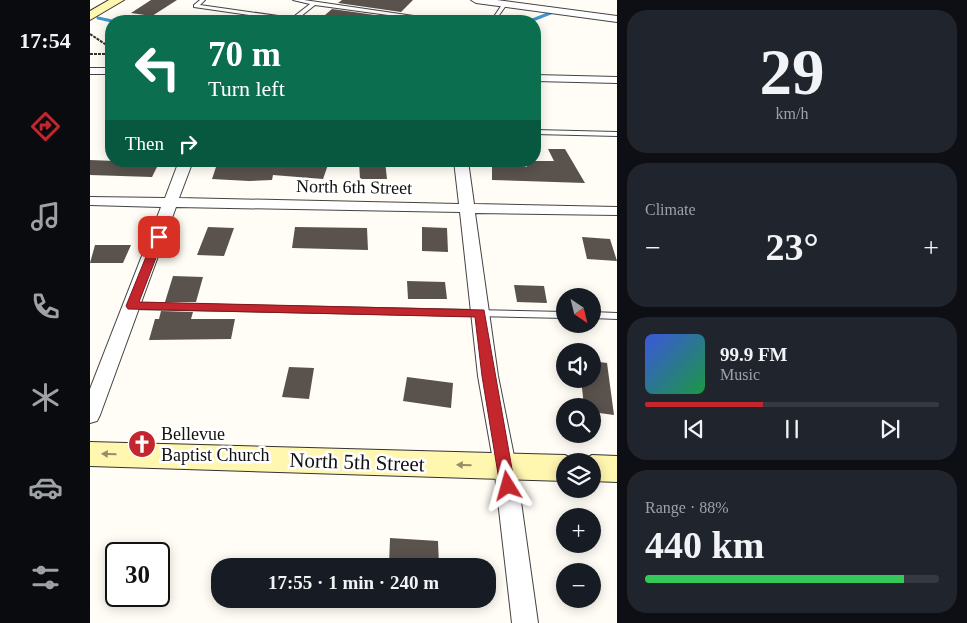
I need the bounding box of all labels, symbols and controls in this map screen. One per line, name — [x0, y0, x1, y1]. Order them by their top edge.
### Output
text: 17:54 — [19, 28, 71, 53]
icon: left — [125, 35, 190, 100]
text: 70 m — [208, 35, 281, 74]
text: 29 — [760, 36, 825, 108]
text: Turn left — [208, 76, 285, 101]
text: km/h — [776, 105, 808, 122]
icon: directions — [28, 109, 63, 144]
icon: right — [174, 130, 202, 158]
text: Then — [125, 133, 164, 154]
street label: North 6th Street — [296, 176, 412, 198]
icon: music — [28, 199, 63, 234]
text: Climate — [645, 201, 696, 218]
pin — [138, 216, 180, 258]
icon: arrive — [145, 223, 173, 251]
text: 23° — [765, 226, 819, 268]
text: − — [645, 232, 661, 263]
text: + — [923, 232, 939, 263]
north arrow — [556, 288, 601, 332]
map controls — [556, 288, 601, 608]
icon: phone — [28, 289, 63, 324]
button: sound — [556, 343, 601, 388]
text: 99.9 FM — [720, 344, 788, 365]
text: Music — [720, 366, 760, 383]
icon: climate — [28, 380, 63, 415]
button: search — [556, 398, 601, 443]
icon: previous — [680, 415, 708, 443]
icon: pause — [778, 415, 806, 443]
icon: next — [876, 415, 904, 443]
place label: Bellevue Baptist Church — [161, 424, 270, 465]
church icon: Bellevue Baptist Church — [127, 429, 157, 459]
street label: North 5th Street — [289, 448, 425, 476]
one-way arrow — [101, 450, 117, 458]
button: layers — [556, 453, 601, 498]
position arrow — [481, 459, 533, 511]
one-way arrow — [456, 460, 472, 468]
icon: car — [28, 470, 63, 505]
text: Range · 88% — [645, 499, 729, 516]
button: + — [556, 508, 601, 553]
text: 440 km — [645, 524, 764, 566]
speed limit sign: 30 — [105, 542, 170, 607]
icon: filters — [28, 560, 63, 595]
button: − — [556, 563, 601, 608]
text: 17:55 · 1 min · 240 m — [268, 572, 439, 593]

